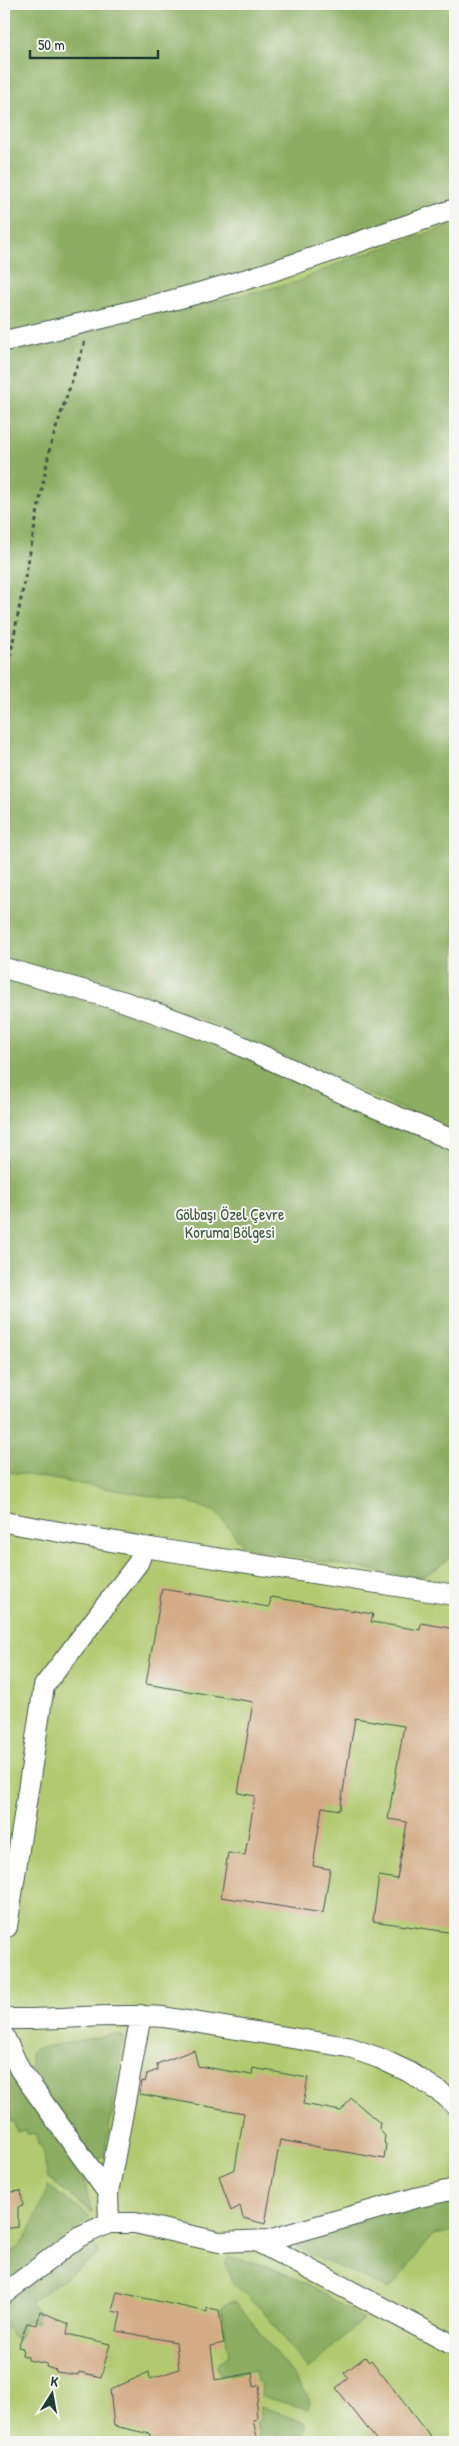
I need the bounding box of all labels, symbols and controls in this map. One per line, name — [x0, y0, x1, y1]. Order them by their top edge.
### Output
scale bar — [30, 28, 158, 60]
text: 50 m — [38, 34, 65, 55]
park label: Gölbaşı Özel Çevre Koruma Bölgesi — [176, 1203, 285, 1243]
north arrow — [28, 2368, 78, 2418]
text: K — [49, 2371, 61, 2391]

